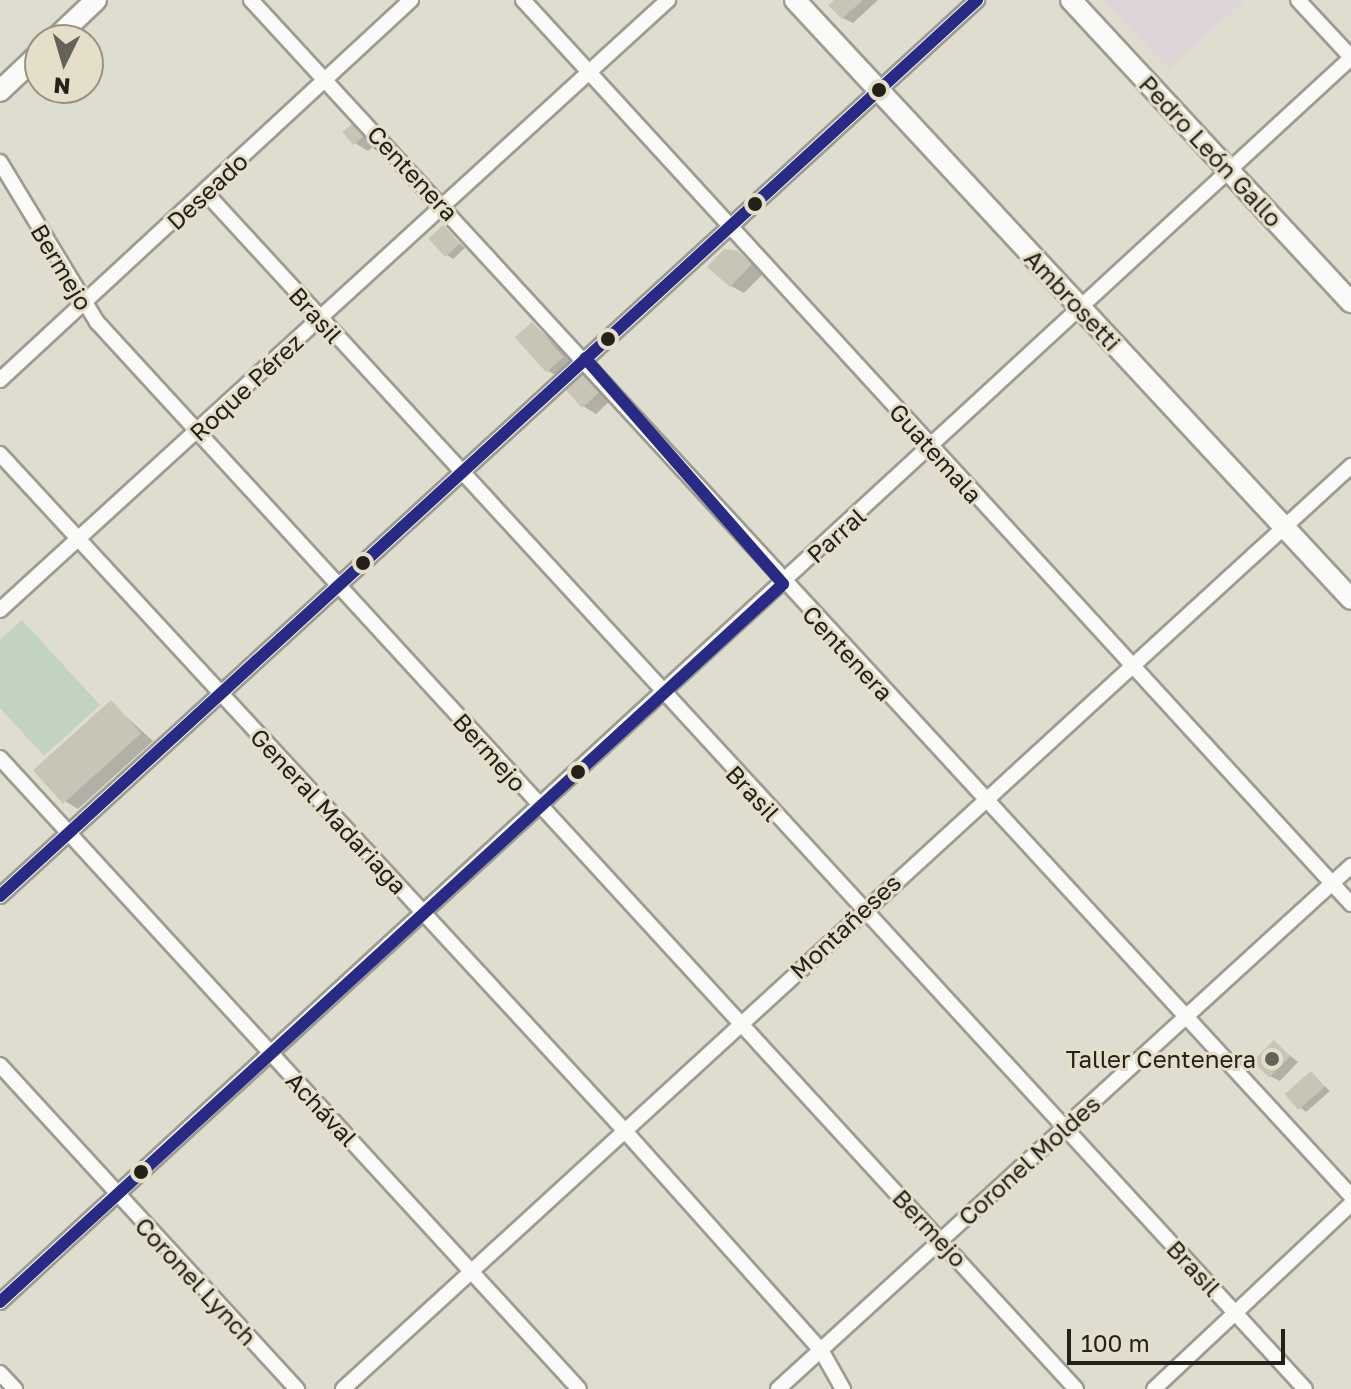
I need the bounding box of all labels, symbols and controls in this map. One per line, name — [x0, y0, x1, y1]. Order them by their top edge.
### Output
north arrow — [24, 24, 104, 104]
street label: Pedro León Gallo — [1134, 69, 1288, 233]
text: N — [53, 72, 72, 101]
unlabelled marker — [871, 82, 887, 98]
street label: Centenera — [362, 119, 464, 227]
street label: Deseado — [161, 146, 253, 236]
unlabelled marker — [747, 196, 763, 212]
street label: Bermejo — [25, 219, 99, 315]
street label: Ambrosetti — [1019, 244, 1127, 356]
street label: Brasil — [283, 281, 349, 349]
street label: Roque Pérez — [183, 327, 309, 447]
unlabelled marker — [600, 331, 616, 347]
street label: Guatemala — [884, 397, 988, 509]
street label: Parral — [801, 501, 871, 569]
unlabelled marker — [355, 555, 371, 571]
street label: Centenera — [797, 599, 899, 707]
street label: Bermejo — [447, 707, 533, 797]
street label: General Madariaga — [245, 722, 413, 900]
street label: Brasil — [720, 759, 786, 827]
unlabelled marker — [570, 764, 586, 780]
street label: Montañeses — [784, 867, 906, 985]
place label: Taller Centenera — [1066, 1045, 1256, 1073]
marker: Taller Centenera — [1263, 1050, 1281, 1068]
street label: Achával — [281, 1066, 363, 1152]
street label: Coronel Moldes — [952, 1089, 1106, 1231]
unlabelled marker — [133, 1164, 149, 1180]
street label: Bermejo — [887, 1183, 973, 1273]
street label: Coronel Lynch — [129, 1211, 263, 1351]
street label: Brasil — [1161, 1234, 1227, 1302]
scale bar — [1071, 1313, 1289, 1363]
text: 100 m — [1081, 1328, 1150, 1357]

